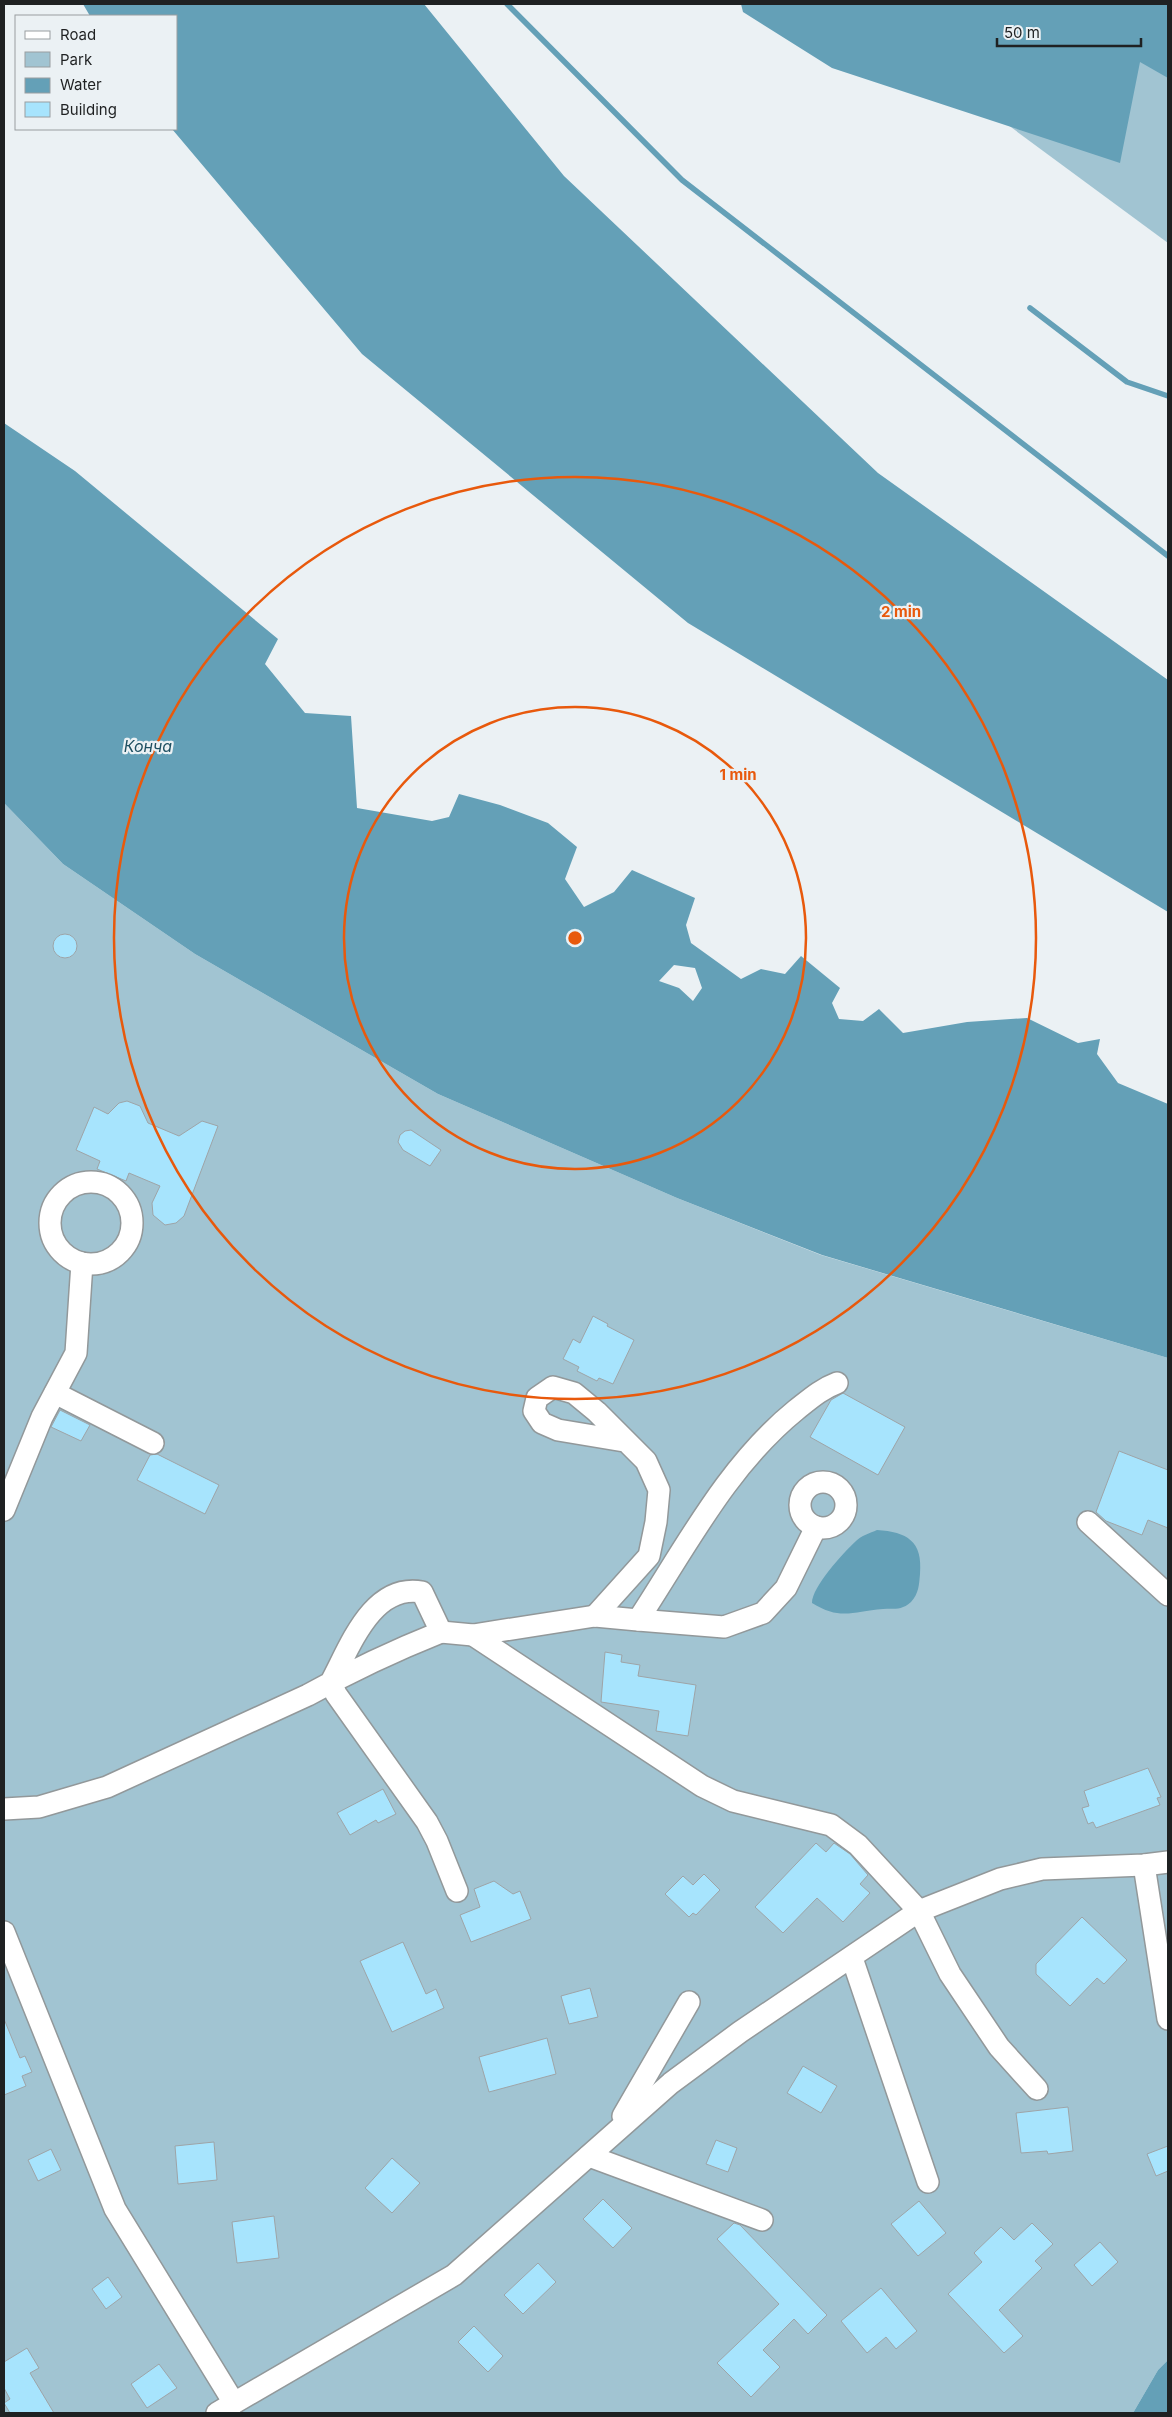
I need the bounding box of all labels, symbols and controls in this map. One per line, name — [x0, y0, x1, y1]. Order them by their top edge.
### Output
legend — [15, 15, 178, 130]
scale bar — [997, 15, 1141, 47]
text: 50 m — [1004, 23, 1040, 42]
text: Road — [60, 25, 96, 44]
text: Park — [60, 50, 93, 69]
text: Water — [60, 75, 102, 94]
text: Building — [60, 100, 117, 119]
text: 2 min — [881, 602, 921, 621]
water label: Конча — [124, 736, 172, 756]
text: 1 min — [719, 765, 757, 784]
centre of rings — [566, 929, 584, 947]

